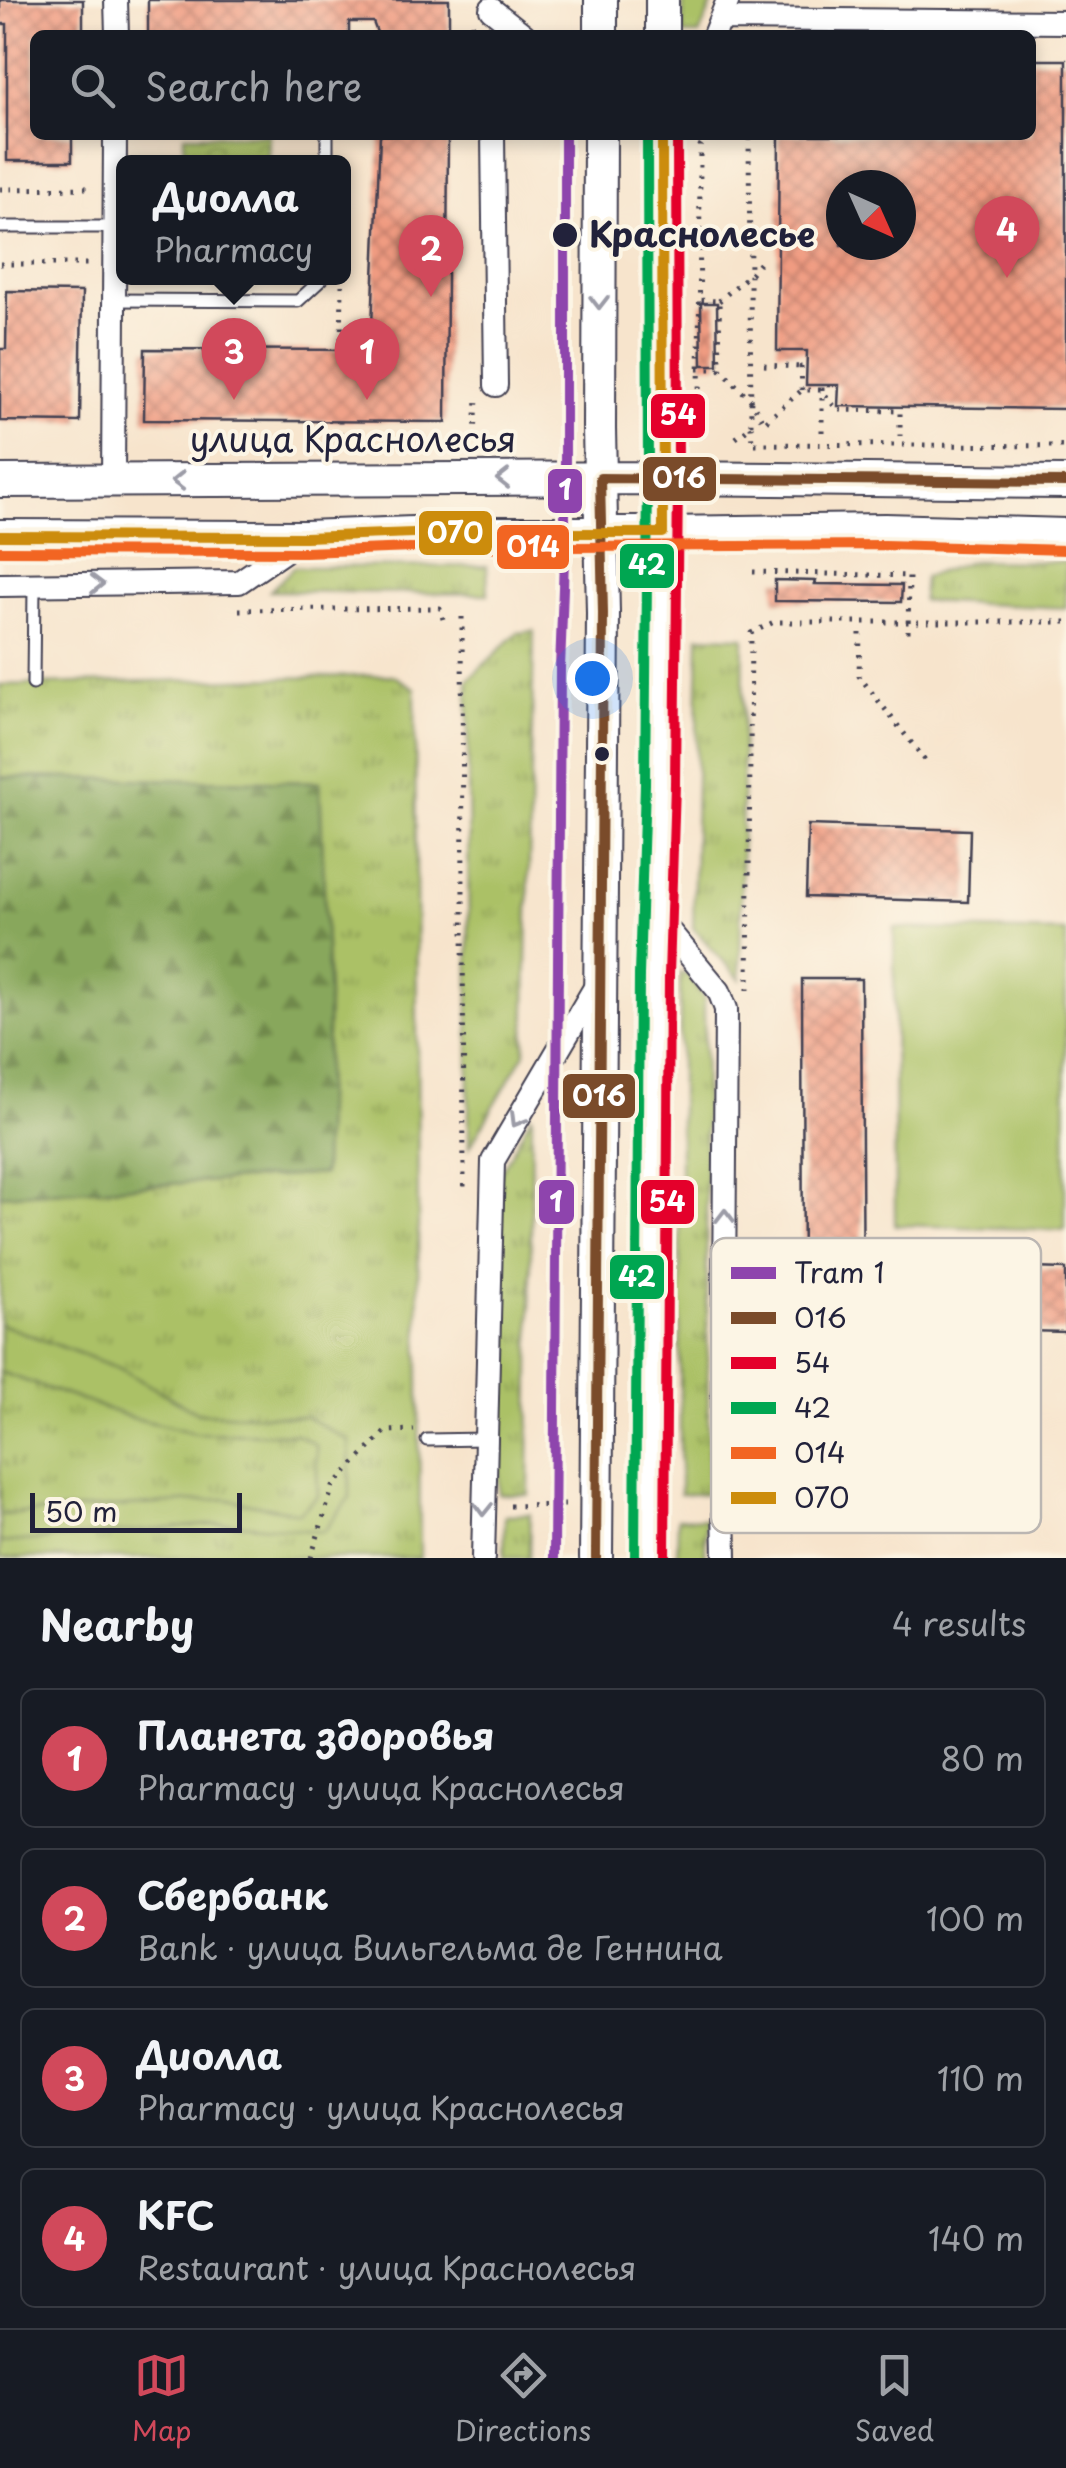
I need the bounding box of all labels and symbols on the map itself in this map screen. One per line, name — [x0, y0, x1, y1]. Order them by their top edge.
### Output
north arrow — [826, 170, 916, 260]
pin: 4 — [974, 196, 1040, 278]
place label: Краснолесье — [589, 206, 815, 259]
pin: 2 — [398, 214, 464, 297]
marker: Краснолесье — [550, 220, 580, 250]
one-way arrow — [589, 295, 610, 311]
pin: 3 — [202, 318, 266, 400]
pin: 1 — [334, 318, 400, 400]
line badge: 54 — [649, 392, 707, 440]
text: 54 — [660, 392, 696, 435]
street label: улица Краснолесья — [189, 411, 517, 464]
line badge: 016 — [641, 455, 718, 503]
text: 016 — [652, 455, 706, 498]
line badge: 1 — [546, 467, 584, 515]
text: 1 — [558, 467, 572, 510]
one-way arrow — [494, 468, 510, 489]
one-way arrow — [169, 470, 185, 491]
line badge: 070 — [417, 509, 494, 557]
text: 070 — [427, 510, 483, 553]
line badge: 014 — [495, 523, 571, 571]
text: 014 — [506, 524, 560, 567]
line badge: 42 — [618, 542, 676, 590]
text: 42 — [628, 542, 666, 585]
one-way arrow — [90, 573, 106, 595]
your location — [567, 653, 618, 704]
unlabelled marker — [592, 744, 612, 764]
line badge: 016 — [561, 1072, 637, 1120]
text: 016 — [572, 1073, 626, 1116]
one-way arrow — [509, 1109, 529, 1127]
line badge: 1 — [537, 1178, 576, 1226]
line badge: 54 — [639, 1178, 696, 1226]
text: 1 — [549, 1179, 563, 1222]
text: 54 — [649, 1179, 685, 1222]
one-way arrow — [714, 1207, 736, 1222]
legend — [711, 1238, 1041, 1533]
text: Tram 1 — [794, 1250, 884, 1293]
line badge: 42 — [608, 1253, 666, 1301]
text: 42 — [618, 1254, 656, 1297]
text: 016 — [794, 1295, 847, 1338]
text: 54 — [794, 1340, 831, 1383]
text: 42 — [794, 1385, 831, 1428]
text: 014 — [794, 1430, 846, 1473]
text: 070 — [794, 1475, 850, 1518]
scale bar — [30, 1488, 242, 1532]
one-way arrow — [473, 1501, 494, 1517]

